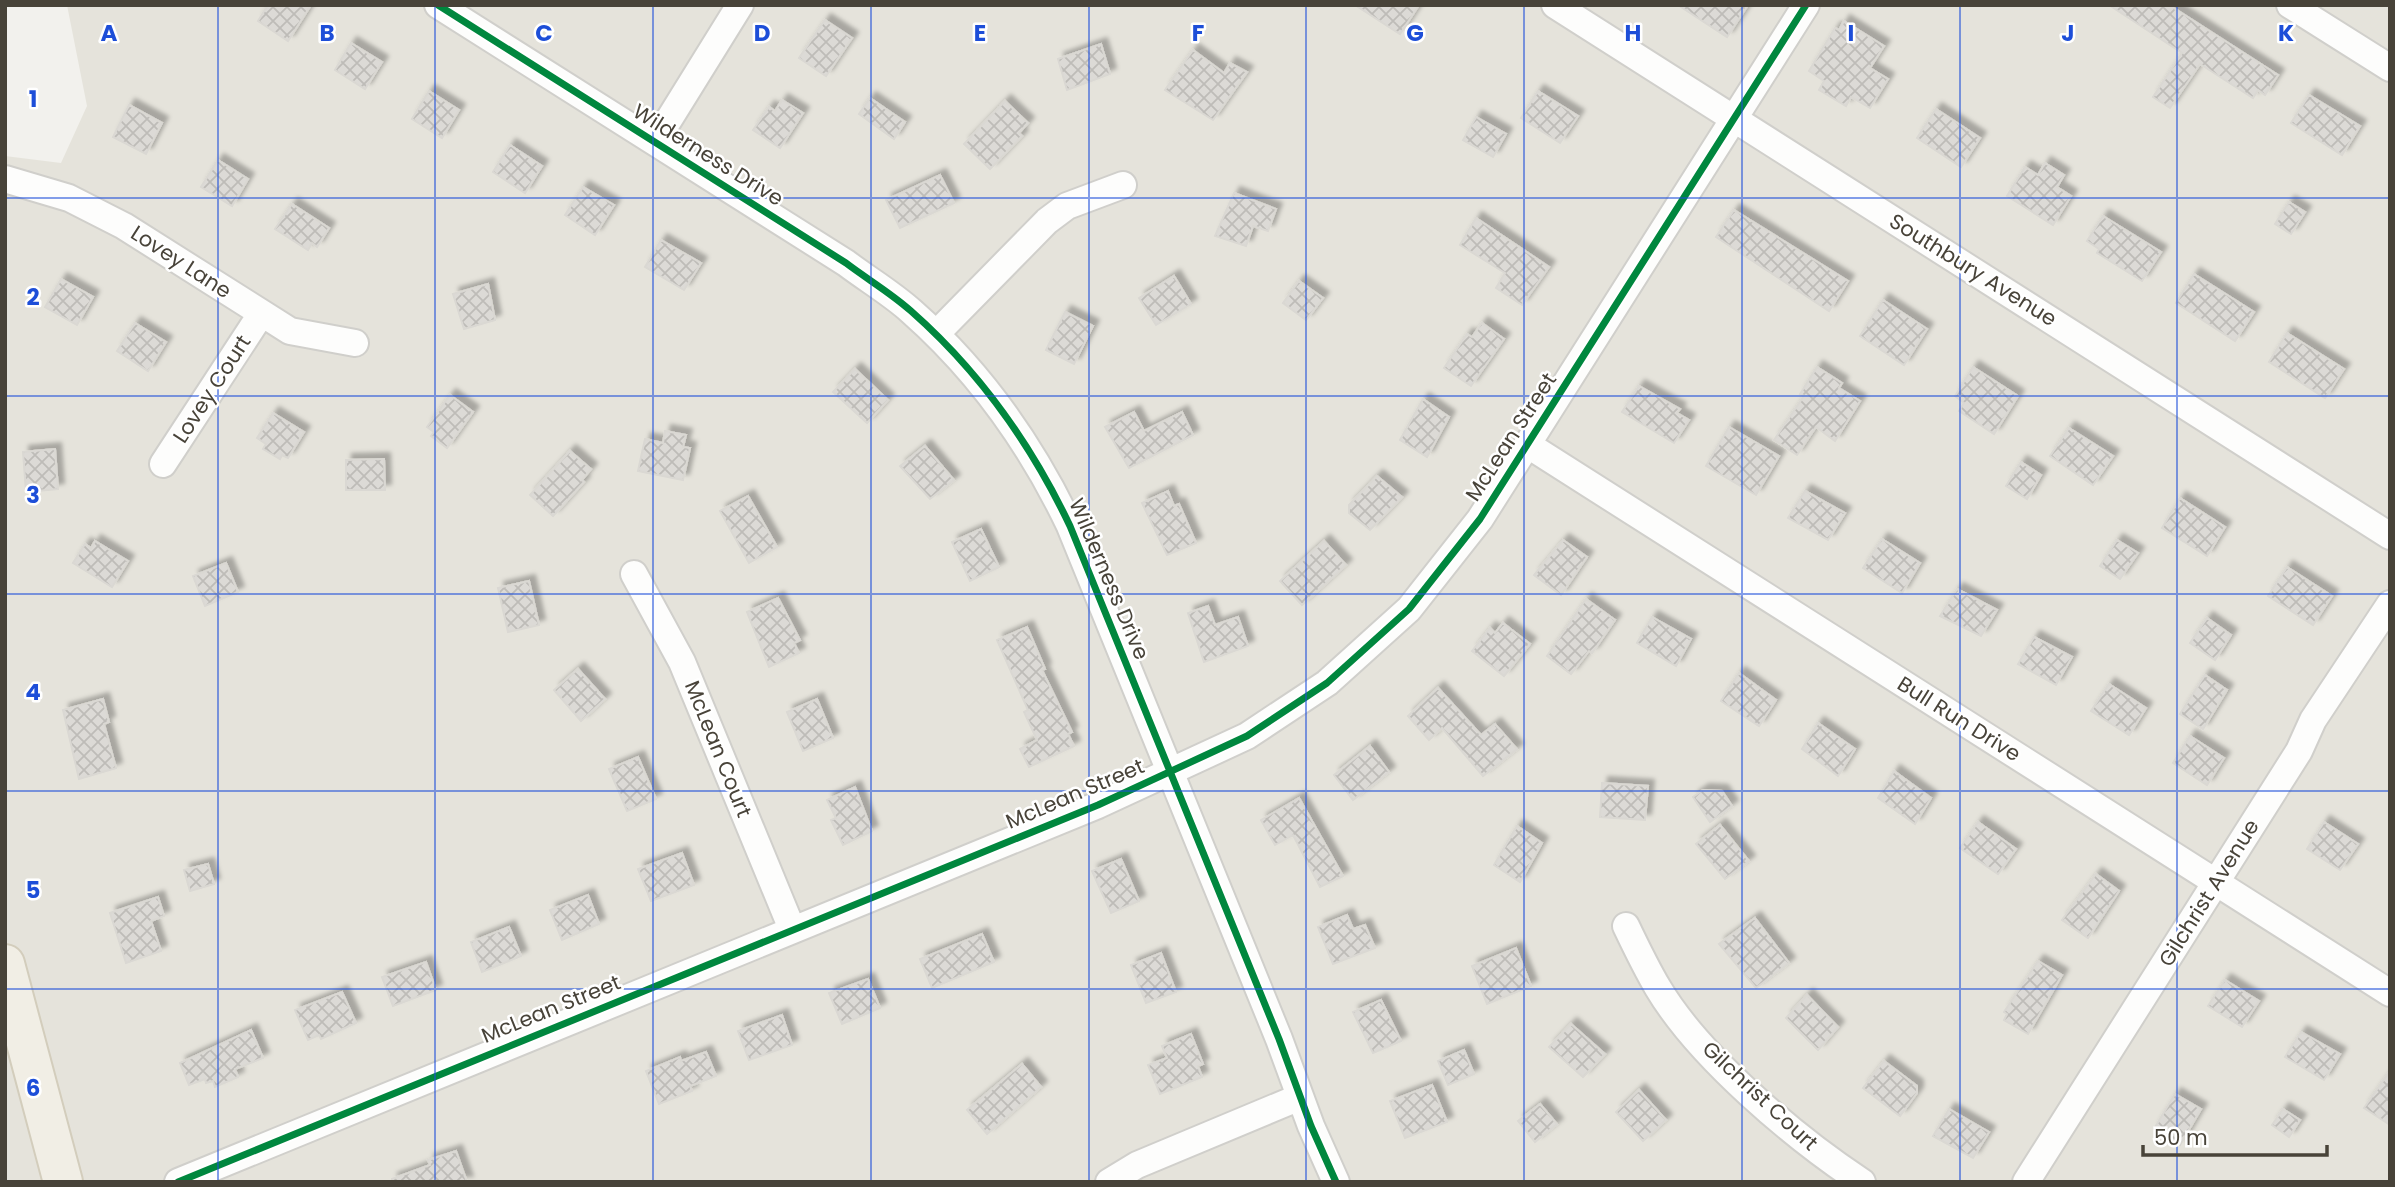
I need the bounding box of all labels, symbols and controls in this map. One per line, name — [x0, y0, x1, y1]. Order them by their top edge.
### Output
text: A — [101, 17, 118, 49]
text: B — [319, 17, 335, 49]
text: C — [535, 17, 553, 49]
text: D — [754, 17, 770, 49]
text: E — [974, 17, 986, 49]
text: F — [1192, 17, 1204, 49]
text: G — [1406, 17, 1424, 49]
text: H — [1625, 17, 1641, 49]
text: I — [1848, 17, 1854, 49]
text: J — [2061, 17, 2075, 49]
text: K — [2278, 17, 2294, 49]
text: 1 — [29, 83, 37, 115]
street label: Wilderness Drive — [627, 97, 789, 213]
street label: Southbury Avenue — [1884, 206, 2062, 333]
street label: Lovey Lane — [125, 218, 237, 305]
text: 2 — [26, 281, 40, 313]
street label: Lovey Court — [166, 329, 257, 448]
street label: McLean Street — [1458, 367, 1563, 507]
text: 3 — [26, 479, 40, 511]
street label: Wilderness Drive — [1062, 494, 1157, 664]
street label: Bull Run Drive — [1892, 669, 2026, 768]
text: 4 — [25, 676, 41, 708]
street label: McLean Court — [678, 676, 759, 821]
street label: McLean Street — [1001, 751, 1148, 836]
street label: Gilchrist Avenue — [2152, 813, 2266, 972]
text: 5 — [26, 874, 40, 906]
street label: McLean Street — [477, 967, 625, 1050]
street label: Gilchrist Court — [1696, 1034, 1825, 1157]
text: 6 — [26, 1072, 40, 1104]
scale bar — [2143, 1114, 2327, 1158]
text: 50 m — [2154, 1123, 2208, 1152]

